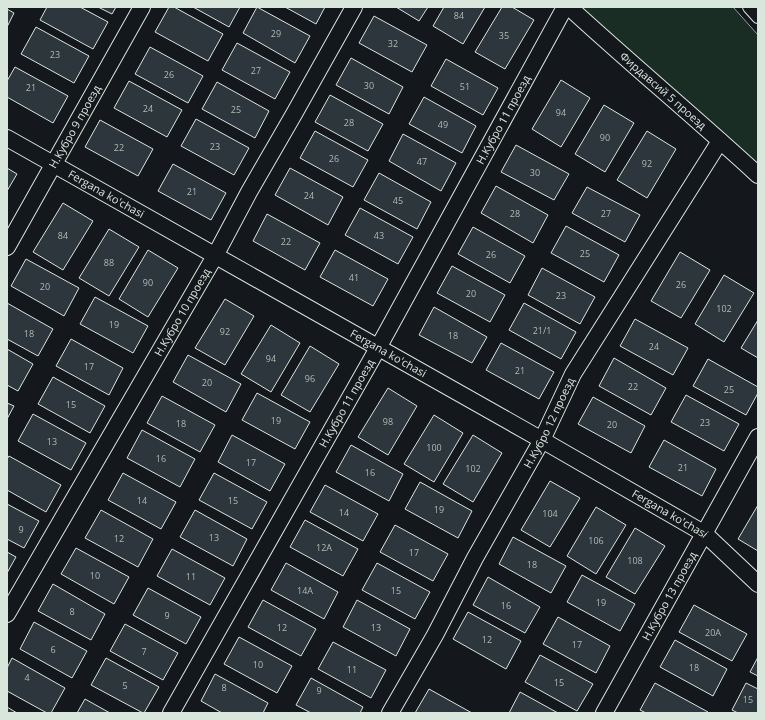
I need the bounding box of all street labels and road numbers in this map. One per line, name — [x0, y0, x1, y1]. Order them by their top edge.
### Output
street label: Фирдавсий 5 проезд — [617, 48, 711, 133]
street label: Н.Кубро 11 проезд — [472, 72, 534, 167]
street label: Н.Кубро 9 проезд — [45, 82, 104, 171]
street label: Fergana ko'chasi — [66, 166, 147, 221]
street label: Н.Кубро 10 проезд — [150, 265, 214, 359]
street label: Fergana ko'chasi — [348, 325, 429, 380]
street label: Н.Кубро 11 проезд — [315, 356, 378, 450]
street label: Н.Кубро 12 проезд — [520, 374, 578, 471]
street label: Fergana ko'chasi — [629, 486, 712, 541]
street label: Н.Кубро 13 проезд — [638, 548, 700, 643]

